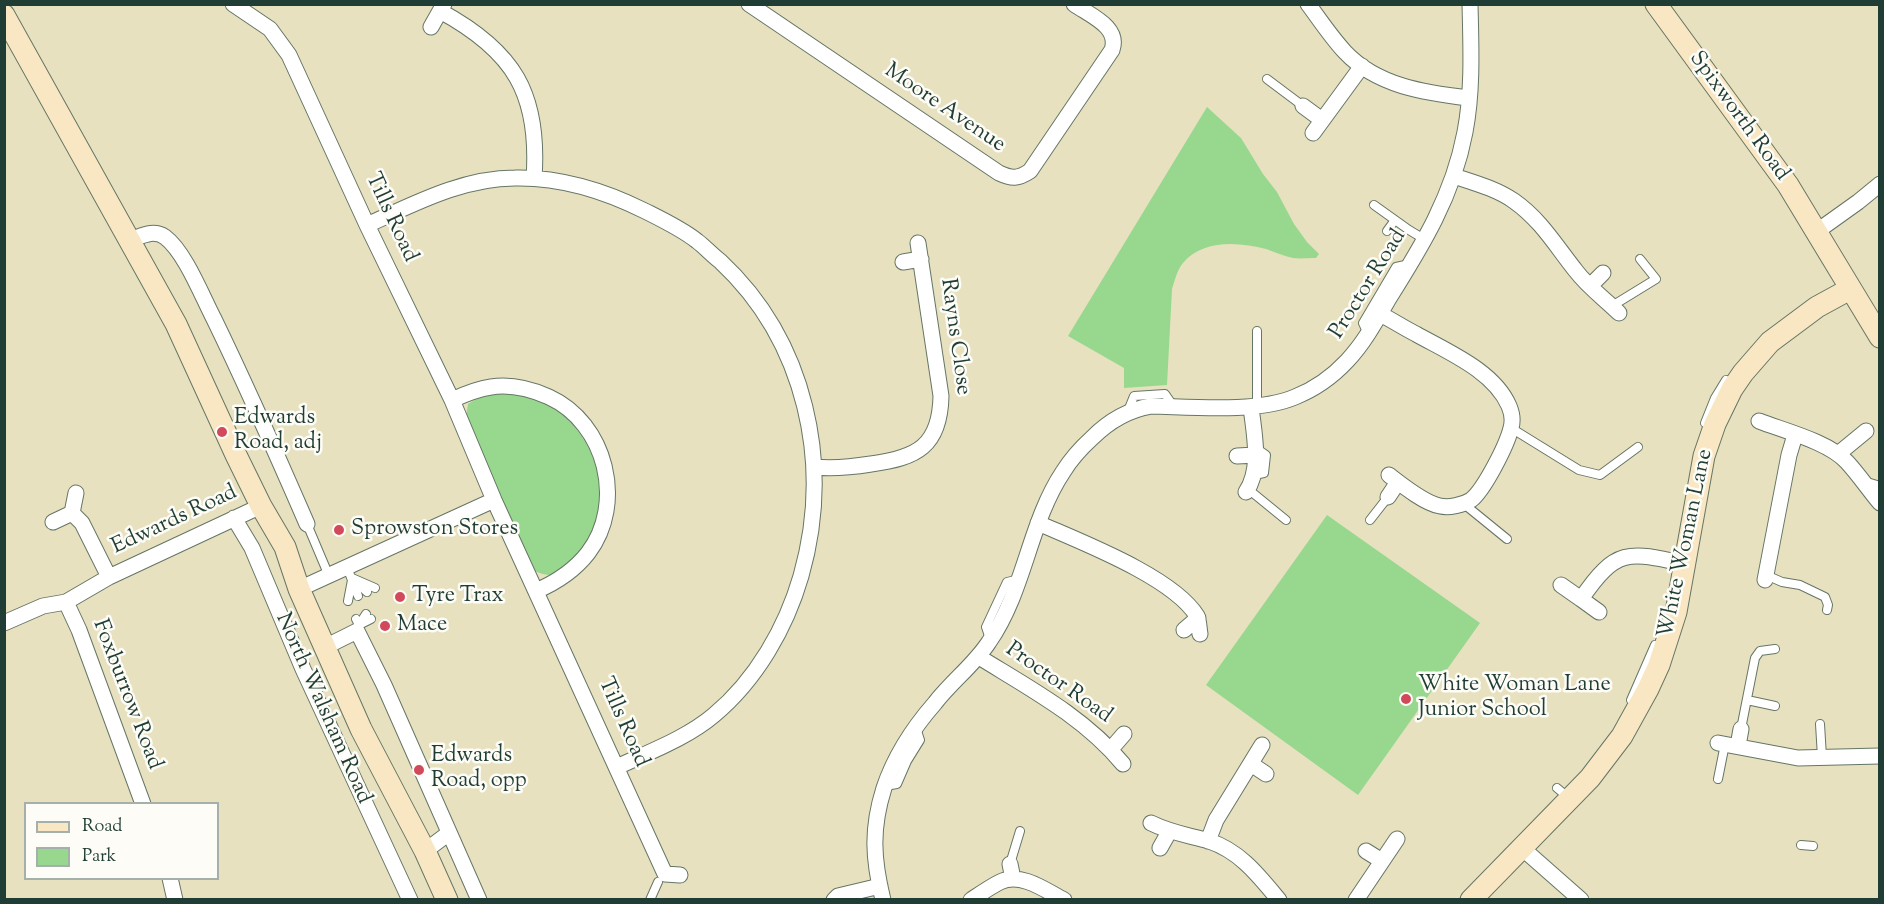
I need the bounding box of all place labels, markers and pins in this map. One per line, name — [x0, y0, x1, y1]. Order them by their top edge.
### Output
place label: Edwards Road, adj — [234, 406, 322, 458]
marker: Edwards Road, adj — [215, 425, 229, 439]
place label: Sprowston Stores — [351, 517, 518, 543]
marker: Sprowston Stores — [332, 523, 346, 537]
place label: Tyre Trax — [412, 584, 504, 610]
marker: Tyre Trax — [393, 590, 407, 604]
place label: Mace — [397, 613, 447, 639]
marker: Mace — [378, 619, 392, 633]
place label: White Woman Lane Junior School — [1418, 673, 1611, 724]
marker: White Woman Lane Junior School — [1399, 692, 1413, 706]
place label: Edwards Road, opp — [431, 744, 527, 796]
marker: Edwards Road, opp — [412, 763, 426, 777]

